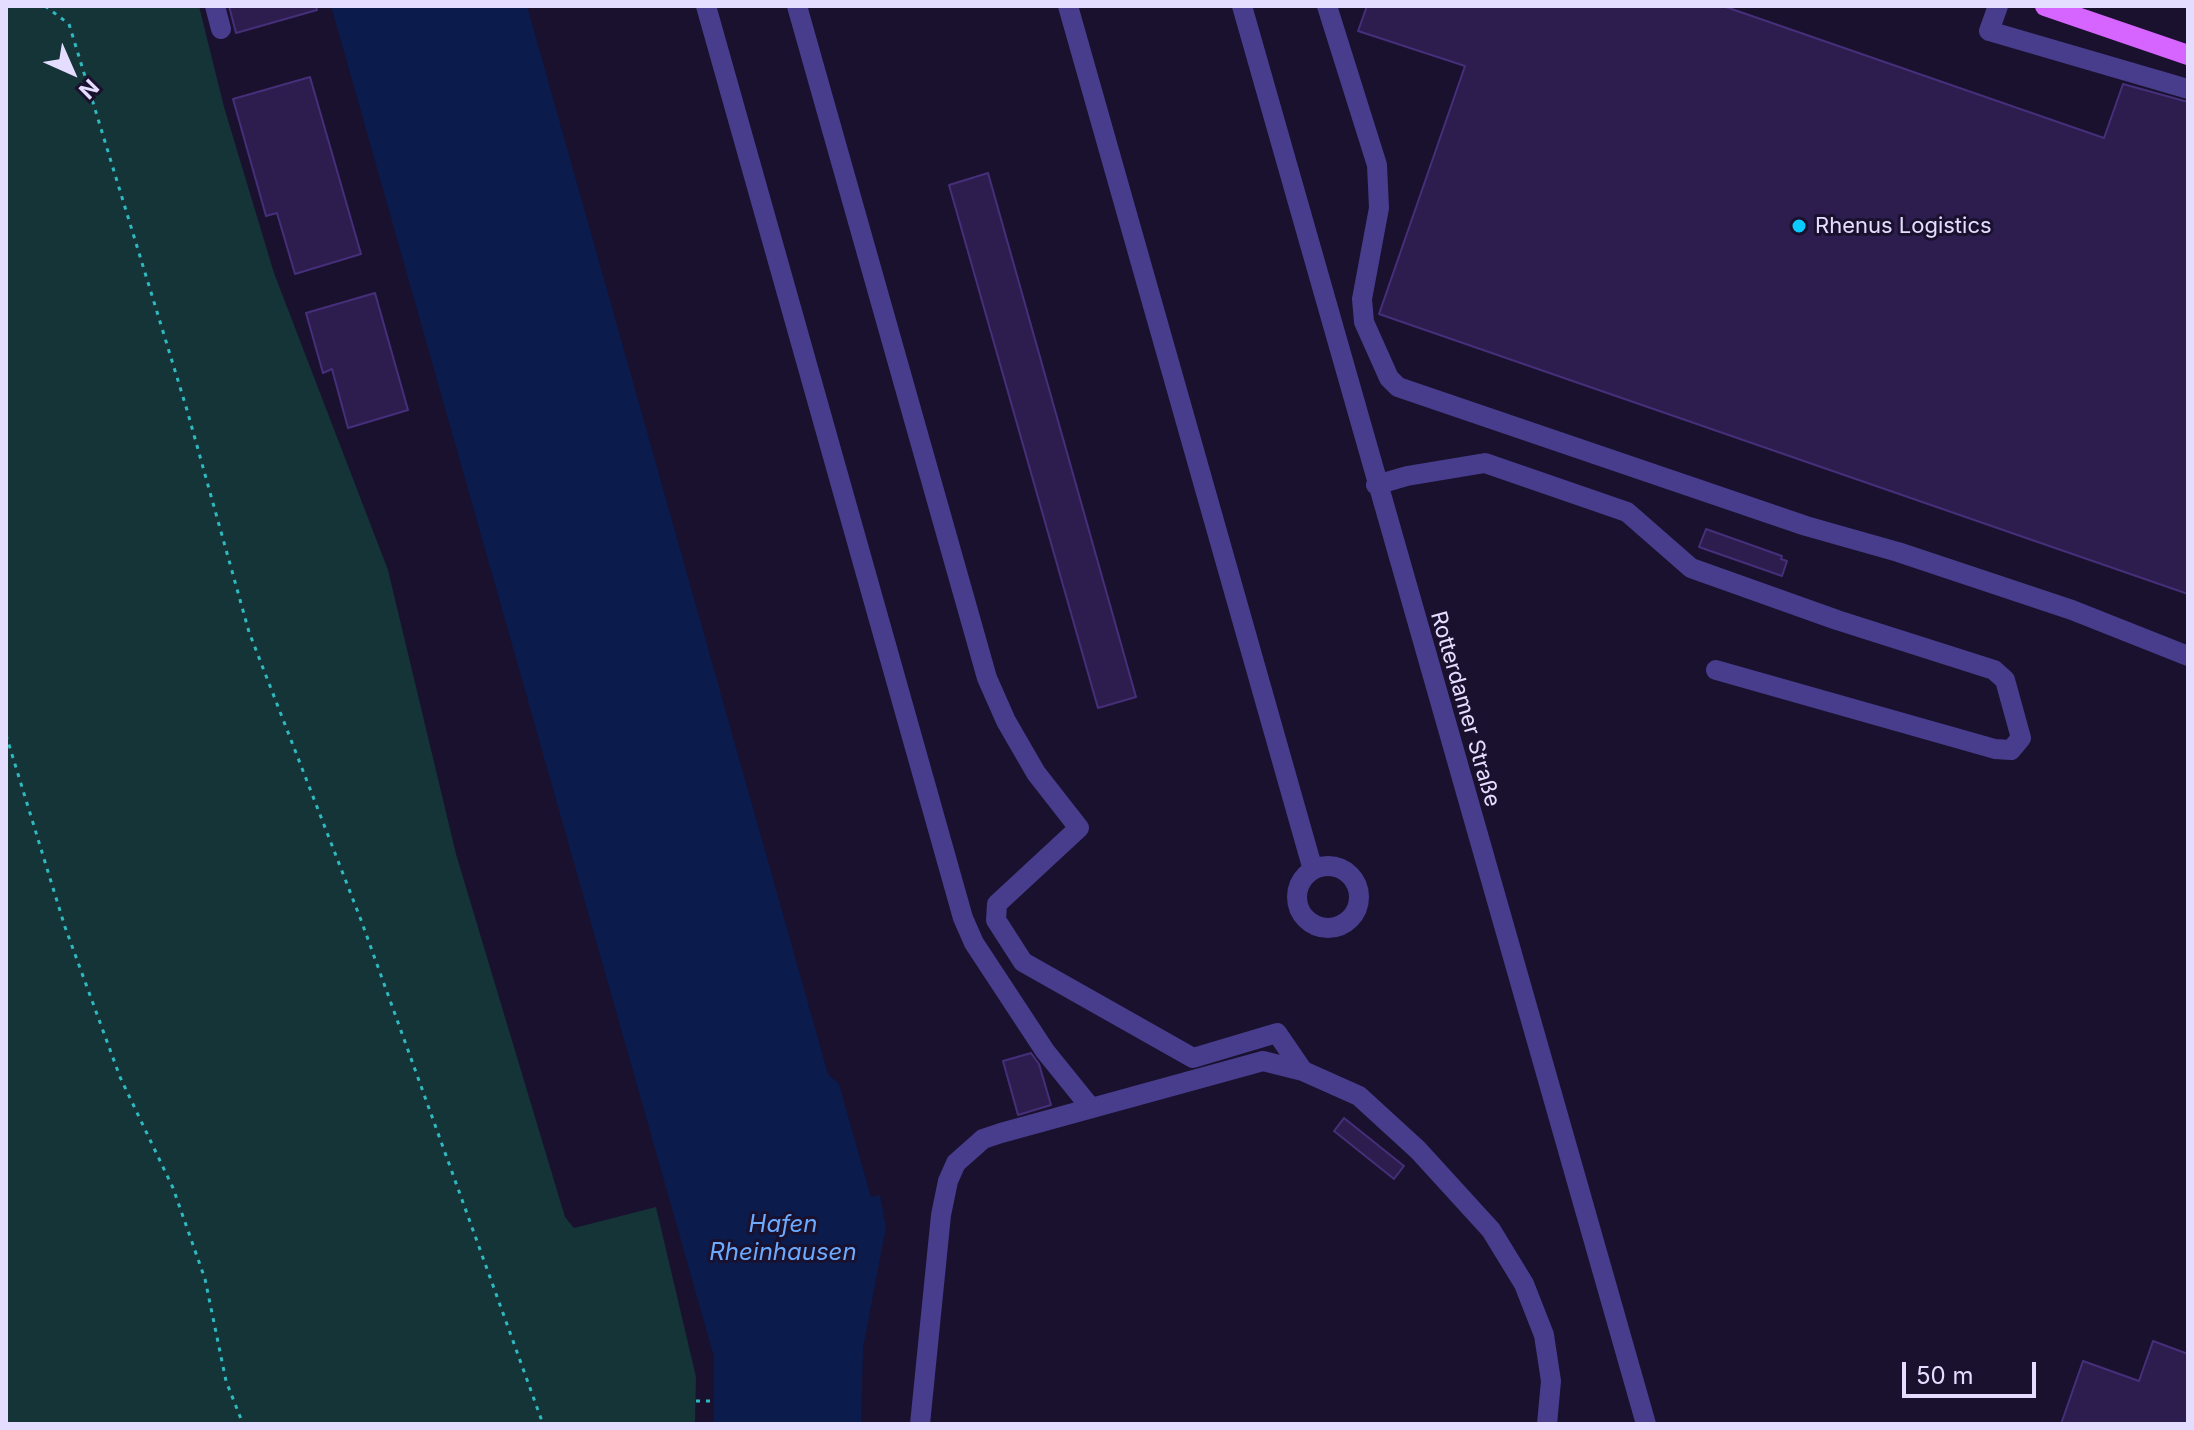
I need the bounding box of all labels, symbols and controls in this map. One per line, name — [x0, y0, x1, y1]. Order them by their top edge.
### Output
north arrow — [32, 32, 112, 112]
text: N — [74, 74, 104, 104]
place label: Rhenus Logistics — [1815, 213, 1992, 239]
marker: Rhenus Logistics — [1790, 217, 1808, 235]
street label: Rotterdamer Straße — [1424, 608, 1506, 810]
water label: Hafen Rheinhausen — [709, 1211, 857, 1267]
scale bar — [1906, 1346, 2040, 1396]
text: 50 m — [1916, 1361, 1974, 1390]

